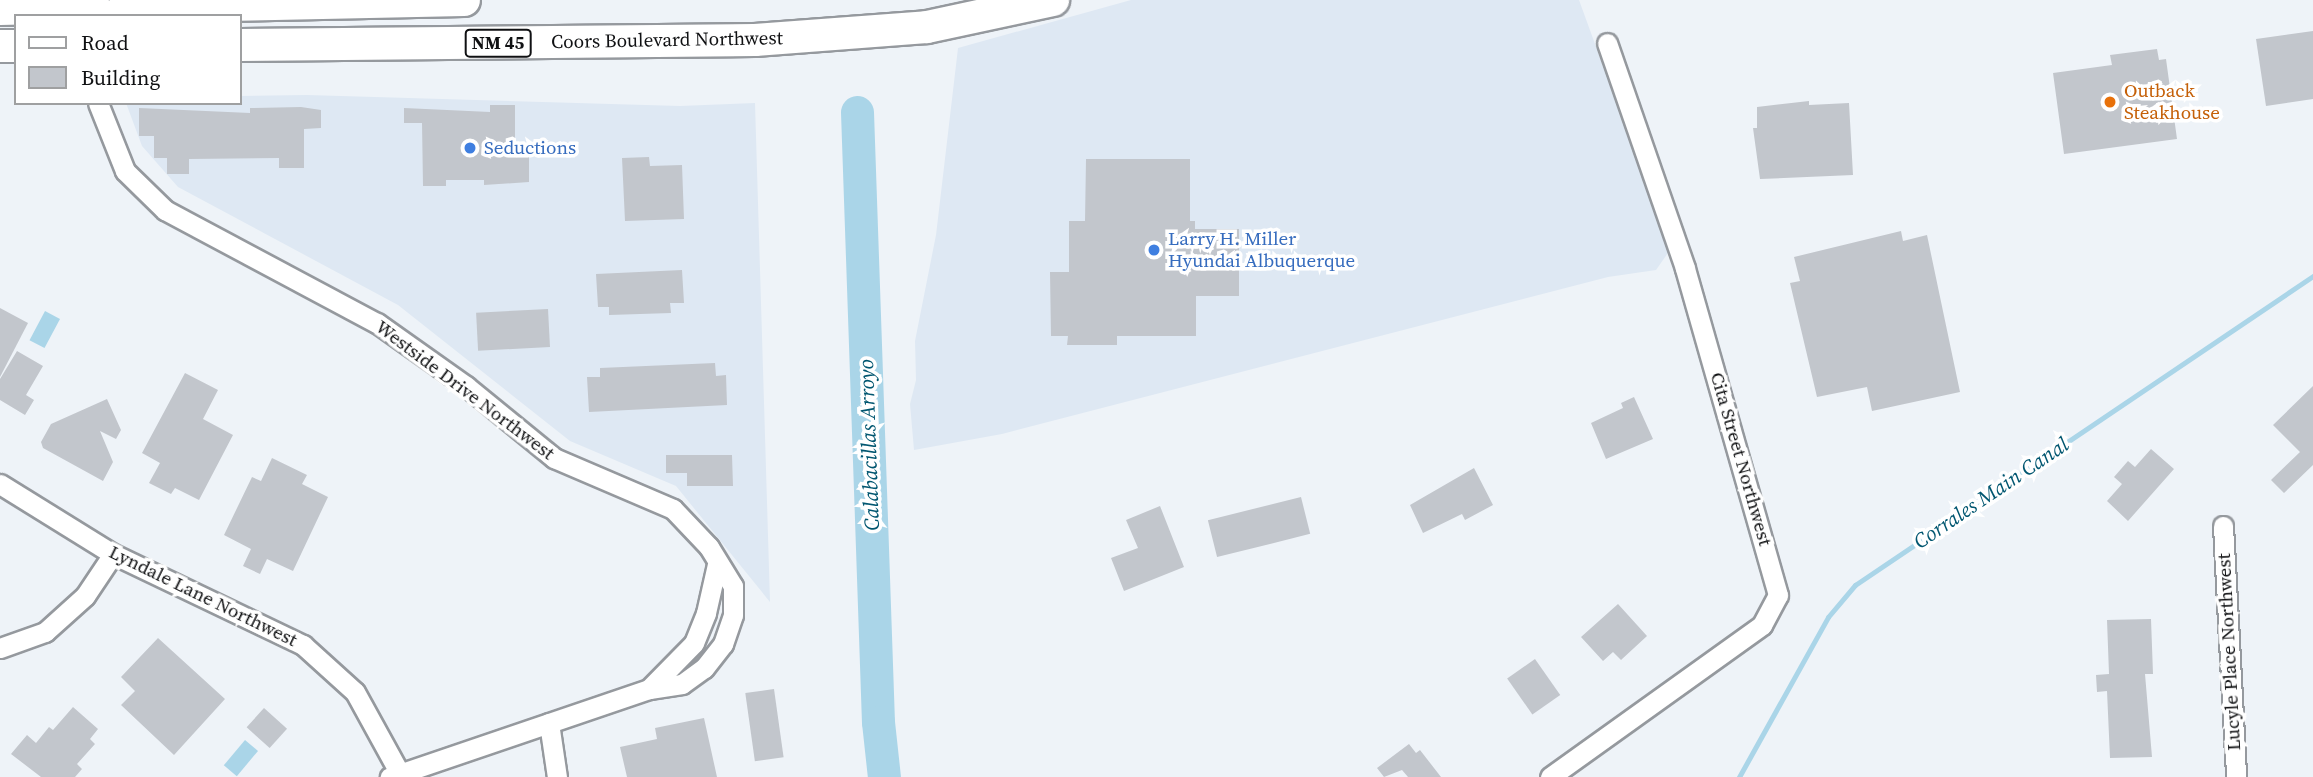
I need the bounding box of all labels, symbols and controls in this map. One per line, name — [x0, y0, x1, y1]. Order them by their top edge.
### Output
legend — [14, 14, 242, 105]
street label: Coors Boulevard Northwest — [551, 27, 783, 53]
text: Road — [81, 28, 129, 57]
road number: NM 45 — [463, 28, 533, 58]
text: Building — [81, 63, 160, 92]
place label: Outback Steakhouse — [2124, 80, 2220, 124]
marker: Outback Steakhouse — [2102, 94, 2118, 110]
place label: Seductions — [484, 137, 576, 159]
marker: Seductions — [462, 140, 478, 156]
place label: Larry H. Miller Hyundai Albuquerque — [1168, 228, 1355, 272]
marker: Larry H. Miller Hyundai Albuquerque — [1146, 242, 1162, 258]
street label: Westside Drive Northwest — [371, 315, 559, 465]
water label: Calabacillas Arroyo — [853, 359, 885, 531]
street label: Cita Street Northwest — [1705, 370, 1777, 548]
water label: Corrales Main Canal — [1909, 432, 2073, 554]
street label: Lyndale Lane Northwest — [105, 541, 301, 651]
street label: Lucyle Place Northwest — [2212, 553, 2246, 751]

